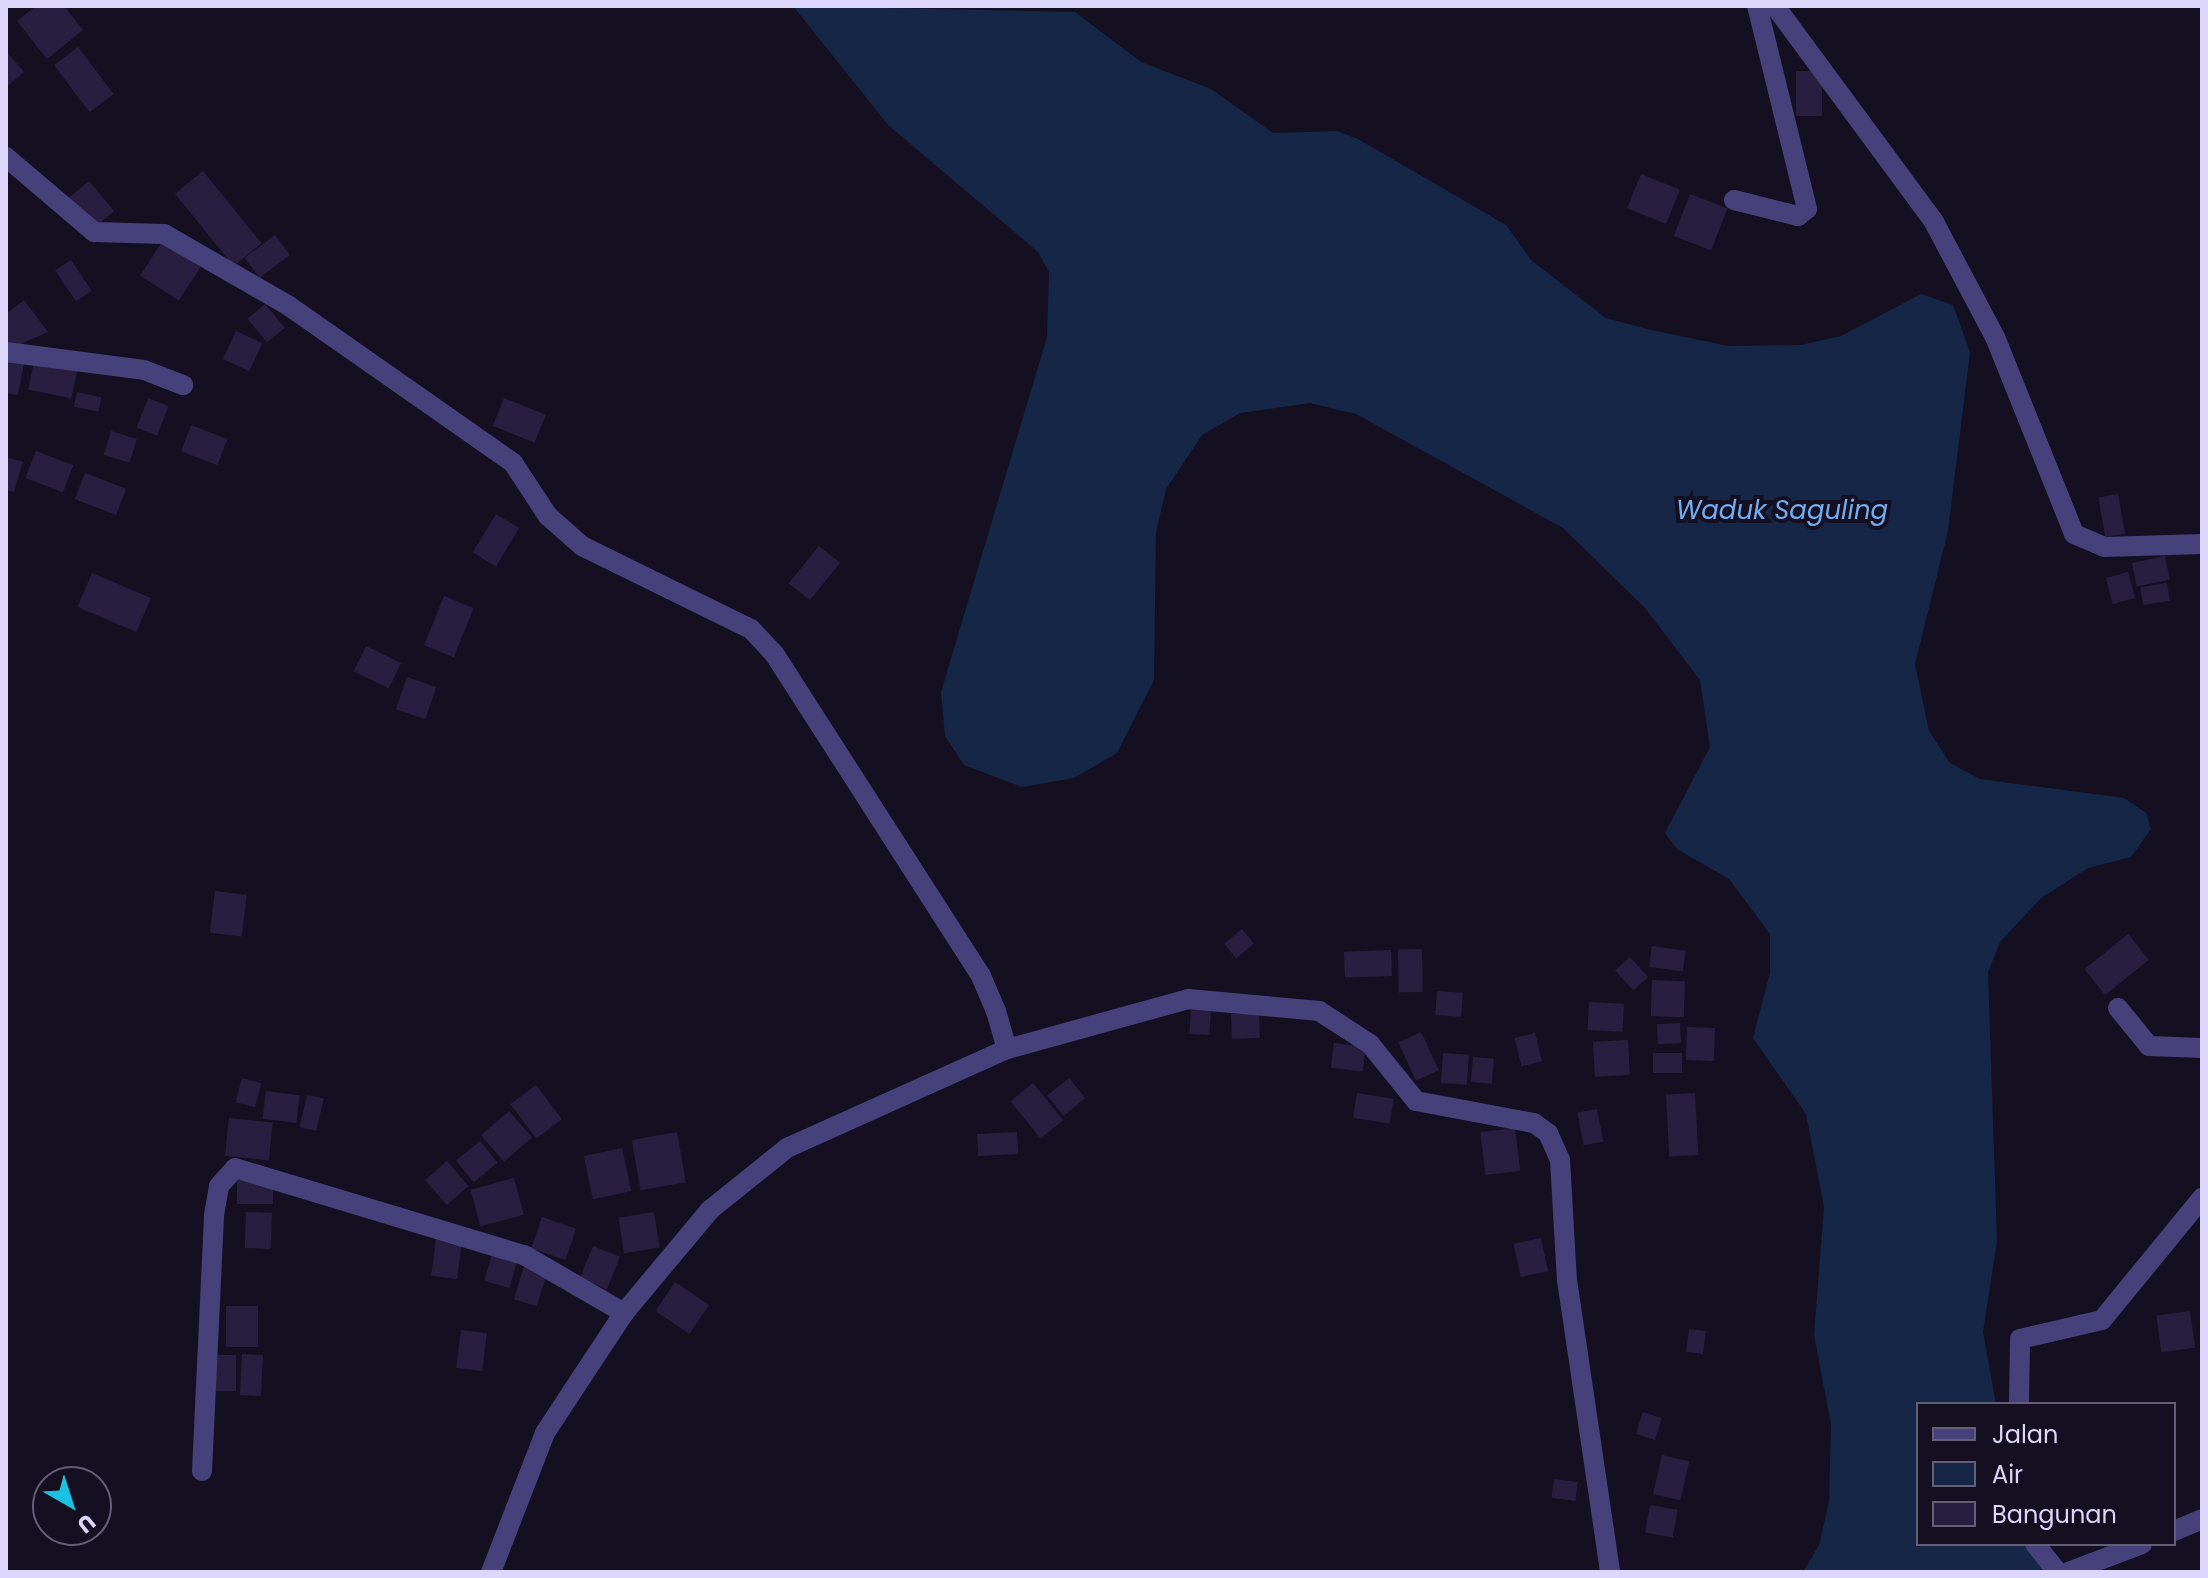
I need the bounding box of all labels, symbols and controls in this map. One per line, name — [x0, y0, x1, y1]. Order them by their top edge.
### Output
water label: Waduk Saguling — [1676, 495, 1888, 527]
legend — [1916, 1402, 2176, 1546]
text: Jalan — [1992, 1418, 2058, 1451]
text: Air — [1992, 1458, 2023, 1491]
north arrow — [32, 1466, 112, 1546]
text: Bangunan — [1992, 1498, 2117, 1531]
text: U — [70, 1507, 102, 1540]

